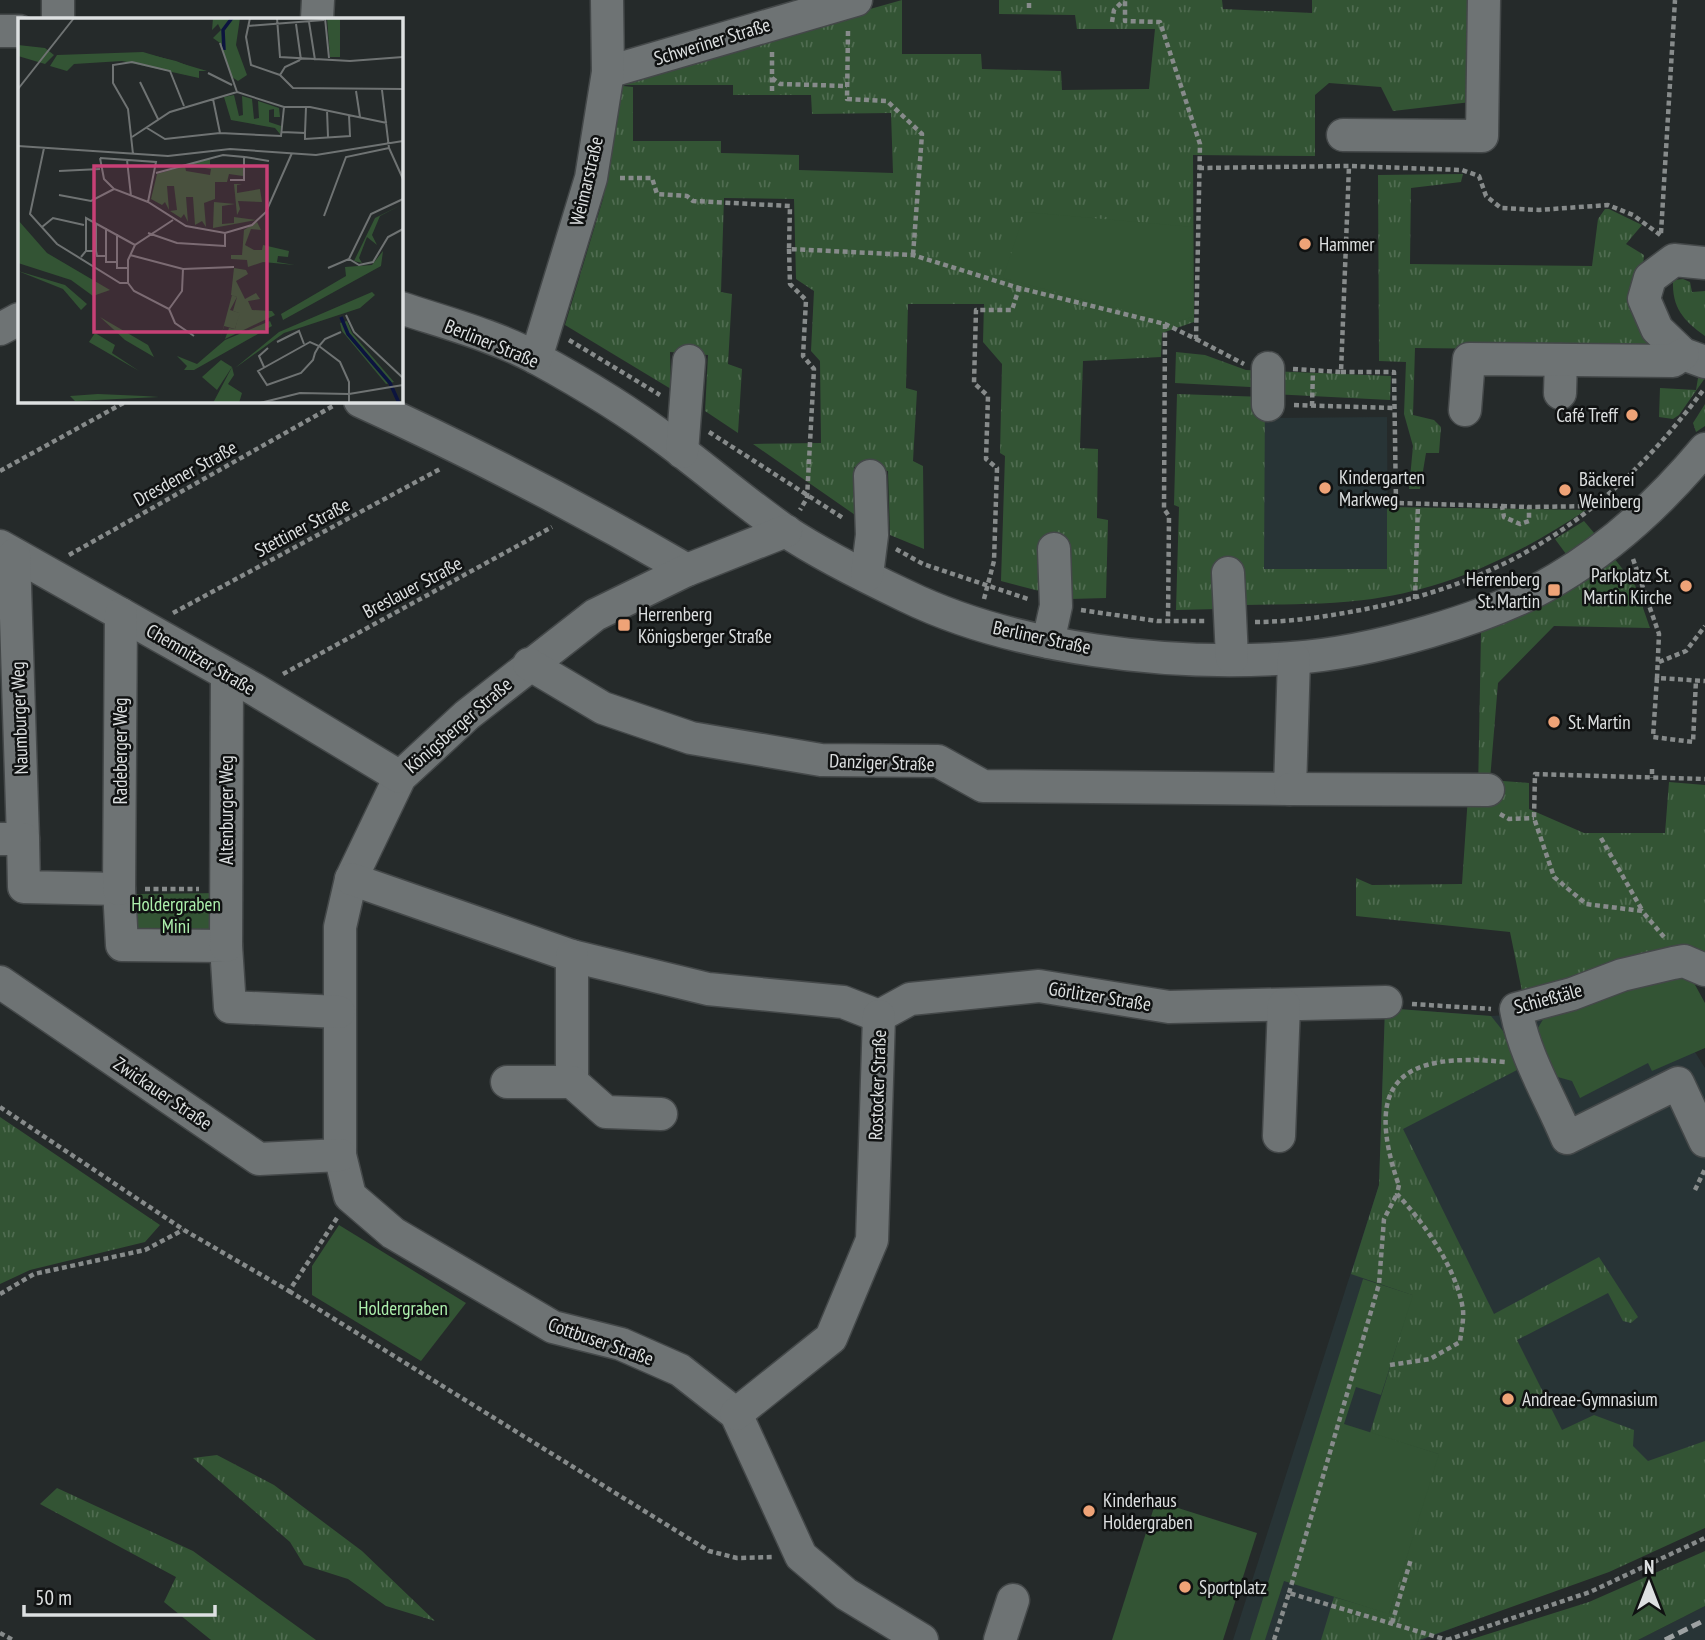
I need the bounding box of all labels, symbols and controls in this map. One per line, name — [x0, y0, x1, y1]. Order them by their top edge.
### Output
street label: Schweriner Straße — [651, 12, 773, 70]
inset map — [18, 18, 402, 402]
street label: Weimarstraße — [564, 134, 608, 228]
place label: Hammer — [1319, 232, 1375, 256]
marker: Hammer — [1297, 236, 1313, 252]
street label: Berliner Straße — [441, 313, 543, 373]
place label: Café Treff — [1556, 403, 1619, 427]
marker: Café Treff — [1624, 407, 1640, 423]
street label: Dresdener Straße — [129, 435, 241, 511]
place label: Kindergarten Markweg — [1339, 465, 1425, 511]
place label: Bäckerei Weinberg — [1579, 467, 1641, 513]
marker: Kindergarten Markweg — [1317, 480, 1333, 496]
marker: Bäckerei Weinberg — [1557, 482, 1573, 498]
street label: Stettiner Straße — [250, 492, 354, 562]
street label: Breslauer Straße — [358, 551, 466, 623]
place label: Parkplatz St. Martin Kirche — [1583, 563, 1672, 609]
place label: Herrenberg St. Martin — [1466, 567, 1540, 613]
marker: Parkplatz St. Martin Kirche — [1678, 578, 1694, 594]
marker: Herrenberg St. Martin — [1546, 582, 1562, 598]
place label: Herrenberg Königsberger Straße — [638, 602, 772, 648]
street label: Berliner Straße — [991, 615, 1093, 659]
marker: Herrenberg Königsberger Straße — [616, 617, 632, 633]
street label: Chemnitzer Straße — [142, 618, 260, 700]
street label: Naumburger Weg — [5, 661, 33, 775]
street label: Königsberger Straße — [400, 672, 516, 778]
street label: Radeberger Weg — [108, 697, 132, 805]
place label: St. Martin — [1568, 710, 1631, 734]
marker: St. Martin — [1546, 714, 1562, 730]
street label: Danziger Straße — [829, 748, 935, 776]
street label: Altenburger Weg — [214, 755, 238, 865]
park label: Holdergraben Mini — [131, 892, 221, 938]
street label: Görlitzer Straße — [1047, 976, 1153, 1016]
street label: Schießtäle — [1511, 977, 1585, 1019]
street label: Rostocker Straße — [863, 1029, 891, 1141]
street label: Zwickauer Straße — [109, 1051, 217, 1135]
park label: Holdergraben — [358, 1296, 448, 1320]
street label: Cottbuser Straße — [545, 1312, 657, 1370]
place label: Andreae-Gymnasium — [1522, 1387, 1658, 1411]
marker: Andreae-Gymnasium — [1500, 1391, 1516, 1407]
place label: Kinderhaus Holdergraben — [1103, 1488, 1193, 1534]
marker: Kinderhaus Holdergraben — [1081, 1503, 1097, 1519]
north arrow — [1614, 1549, 1684, 1619]
text: N — [1644, 1555, 1654, 1579]
scale bar — [24, 1574, 215, 1618]
place label: Sportplatz — [1199, 1575, 1267, 1599]
marker: Sportplatz — [1177, 1579, 1193, 1595]
text: 50 m — [35, 1584, 72, 1611]

